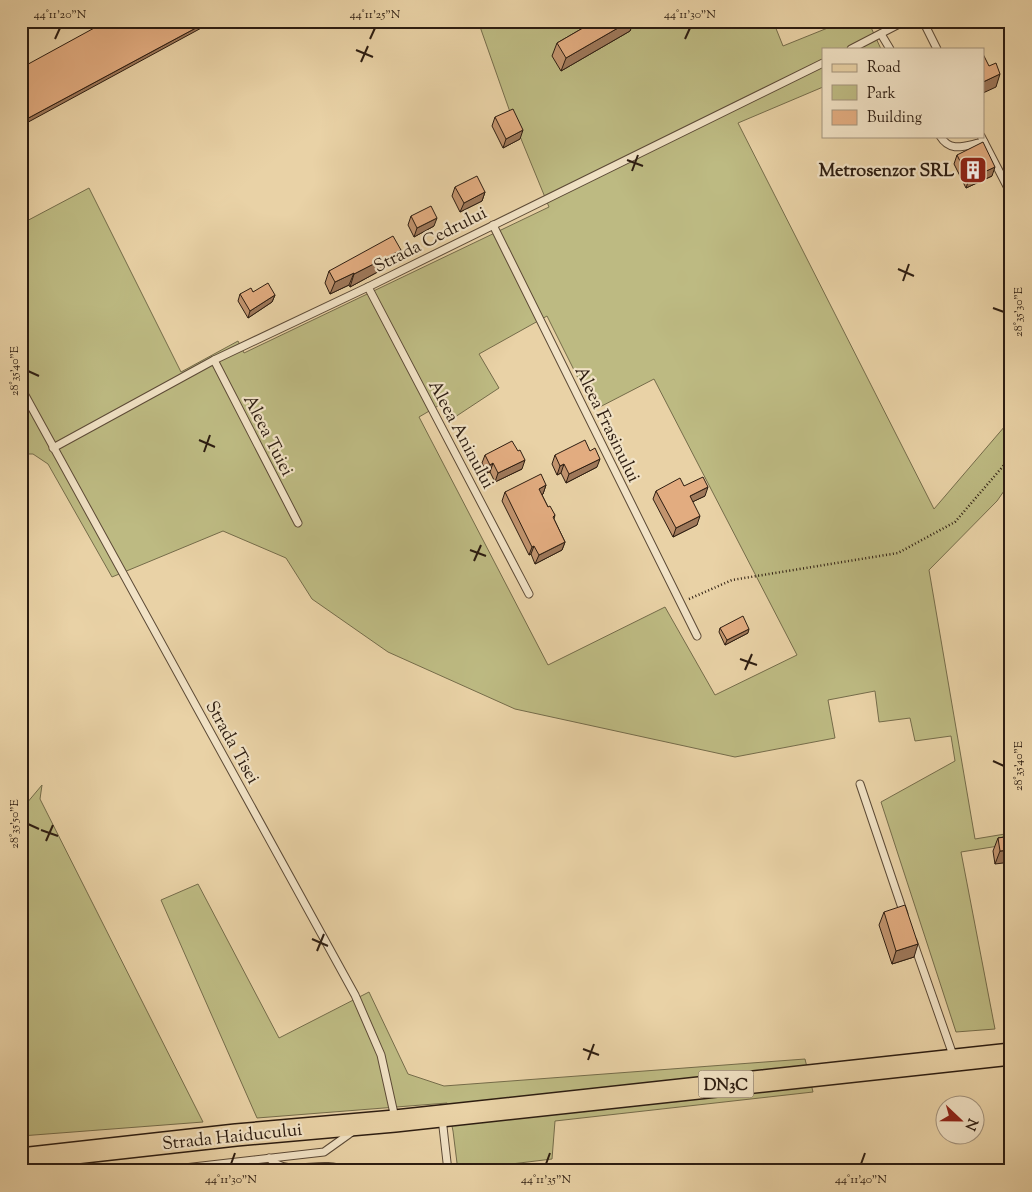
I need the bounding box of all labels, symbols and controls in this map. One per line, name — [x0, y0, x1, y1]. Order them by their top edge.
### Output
text: 44°11'20"N — [34, 6, 87, 24]
text: 44°11'25"N — [350, 6, 401, 24]
text: 44°11'30"N — [664, 6, 716, 24]
legend — [822, 48, 984, 138]
text: Road — [867, 58, 901, 79]
text: Park — [867, 84, 896, 105]
text: Building — [867, 108, 922, 129]
building icon: Metrosenzor SRL — [958, 155, 988, 185]
place label: Metrosenzor SRL — [819, 159, 954, 185]
street label: Strada Cedrului — [370, 201, 492, 280]
text: 28°35'30"E — [1010, 286, 1028, 337]
text: 28°35'40"E — [6, 345, 24, 396]
street label: Aleea Frasinului — [567, 362, 646, 487]
street label: Aleea Aninului — [421, 376, 500, 494]
street label: Aleea Tuiei — [236, 391, 299, 481]
street label: Strada Tisei — [198, 697, 265, 789]
text: 28°35'40"E — [1010, 740, 1028, 791]
text: 28°35'50"E — [6, 799, 24, 849]
road number: DN3C — [698, 1070, 754, 1098]
north arrow — [934, 1094, 984, 1144]
text: N — [959, 1115, 982, 1133]
street label: Strada Haiducului — [161, 1118, 304, 1158]
text: 44°11'30"N — [205, 1171, 257, 1189]
text: 44°11'35"N — [521, 1171, 571, 1189]
text: 44°11'40"N — [835, 1171, 887, 1189]

